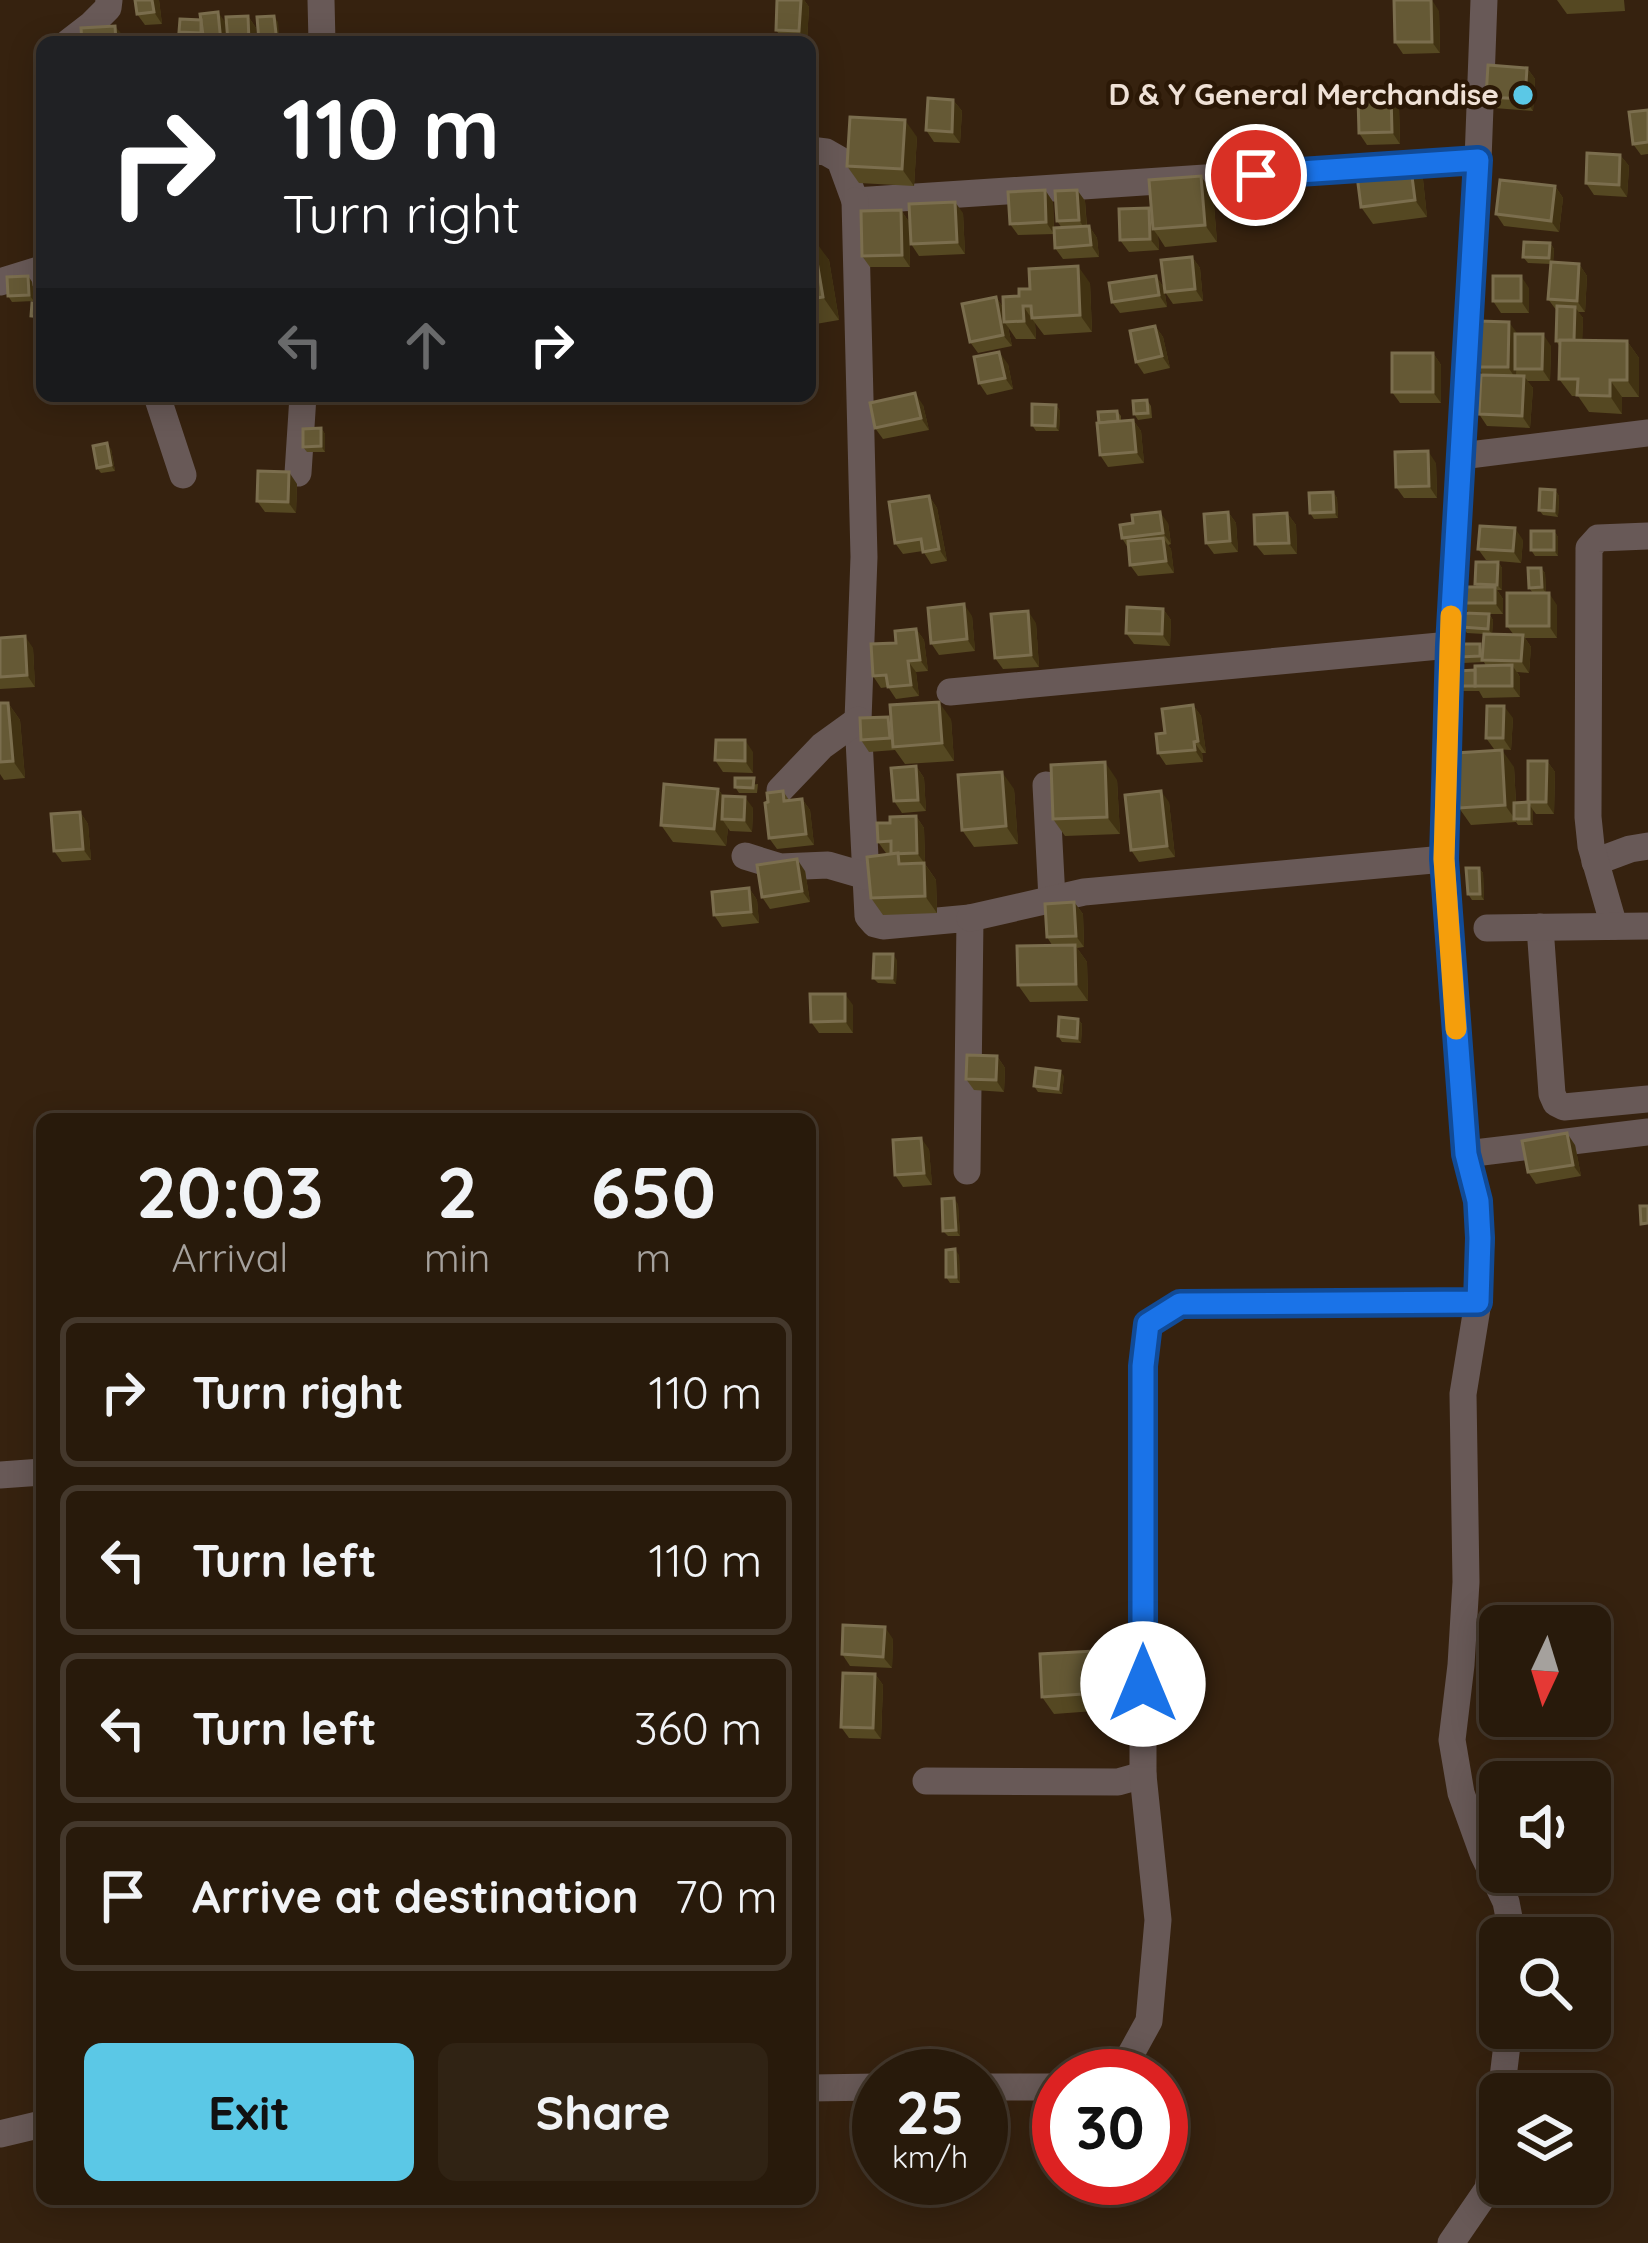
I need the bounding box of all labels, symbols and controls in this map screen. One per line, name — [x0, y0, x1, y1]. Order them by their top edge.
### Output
text: 110 m — [282, 75, 500, 180]
place label: D & Y General Merchandise — [1108, 75, 1499, 113]
marker: D & Y General Merchandise — [1510, 82, 1536, 108]
icon: right — [84, 84, 240, 240]
pin — [1205, 124, 1307, 226]
icon: arrive — [1223, 142, 1289, 208]
text: Turn right — [282, 179, 521, 247]
icon: left — [267, 312, 333, 378]
icon: ahead — [393, 312, 459, 378]
icon: right — [519, 312, 585, 378]
text: 20:03 — [136, 1146, 324, 1236]
text: 2 — [437, 1146, 478, 1236]
text: 650 — [590, 1146, 716, 1236]
text: Arrival — [172, 1233, 288, 1282]
text: min — [424, 1233, 490, 1282]
text: m — [635, 1233, 671, 1282]
icon: right — [90, 1359, 156, 1425]
text: Turn right — [192, 1364, 404, 1420]
text: 110 m — [649, 1364, 762, 1420]
icon: left — [90, 1527, 156, 1593]
text: Turn left — [192, 1532, 377, 1588]
text: 110 m — [649, 1532, 762, 1588]
north arrow — [1479, 1605, 1611, 1737]
map controls — [1479, 1605, 1611, 2205]
position arrow — [1080, 1621, 1206, 1747]
icon: left — [90, 1695, 156, 1761]
text: Turn left — [192, 1700, 377, 1756]
text: 360 m — [634, 1700, 762, 1756]
button: sound — [1479, 1761, 1611, 1893]
icon: arrive — [90, 1863, 156, 1929]
text: Arrive at destination — [192, 1868, 638, 1924]
text: 70 m — [674, 1868, 778, 1924]
button: search — [1479, 1917, 1611, 2049]
button: Exit — [84, 2043, 414, 2181]
button: Share — [438, 2043, 768, 2181]
speed limit sign: 30 — [1032, 2049, 1188, 2205]
button: layers — [1479, 2073, 1611, 2205]
text: 25 — [896, 2074, 964, 2149]
text: km/h — [892, 2138, 968, 2176]

